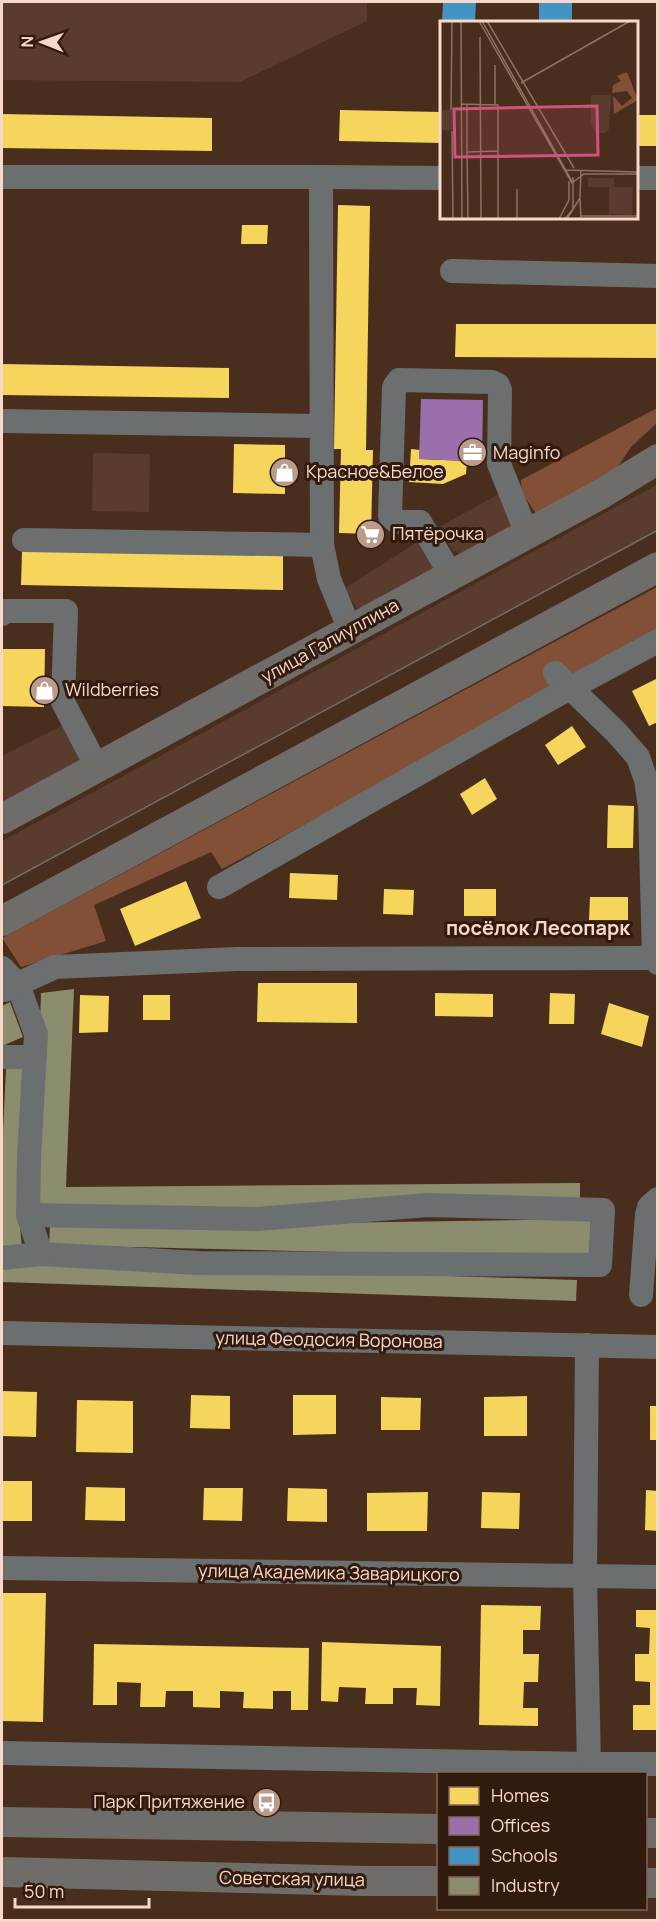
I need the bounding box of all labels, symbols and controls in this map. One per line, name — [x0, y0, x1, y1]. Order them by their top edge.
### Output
north arrow — [12, 12, 72, 72]
inset map — [440, 21, 638, 219]
text: N — [16, 36, 38, 48]
office icon: Maginfo — [456, 437, 488, 469]
place label: Maginfo — [493, 440, 560, 464]
shop icon: Красное&Белое — [269, 456, 301, 488]
place label: Красное&Белое — [306, 459, 444, 483]
supermarket icon: Пятёрочка — [355, 518, 387, 550]
place label: Пятёрочка — [392, 521, 484, 545]
street label: улица Галиуллина — [256, 592, 403, 688]
shop icon: Wildberries — [28, 674, 60, 706]
place label: Wildberries — [65, 677, 159, 701]
district label: посёлок Лесопарк — [446, 914, 631, 941]
street label: улица Феодосия Воронова — [215, 1325, 443, 1353]
street label: улица Академика Заварицкого — [198, 1558, 460, 1586]
legend — [437, 1772, 647, 1910]
text: Homes — [491, 1783, 549, 1807]
bus stop icon: Парк Притяжение — [250, 1786, 282, 1818]
place label: Парк Притяжение — [93, 1789, 245, 1813]
text: Offices — [491, 1813, 550, 1837]
text: Schools — [491, 1843, 558, 1867]
street label: Советская улица — [219, 1865, 365, 1891]
scale bar — [15, 1871, 148, 1909]
text: Industry — [491, 1873, 560, 1897]
text: 50 m — [24, 1879, 64, 1903]

